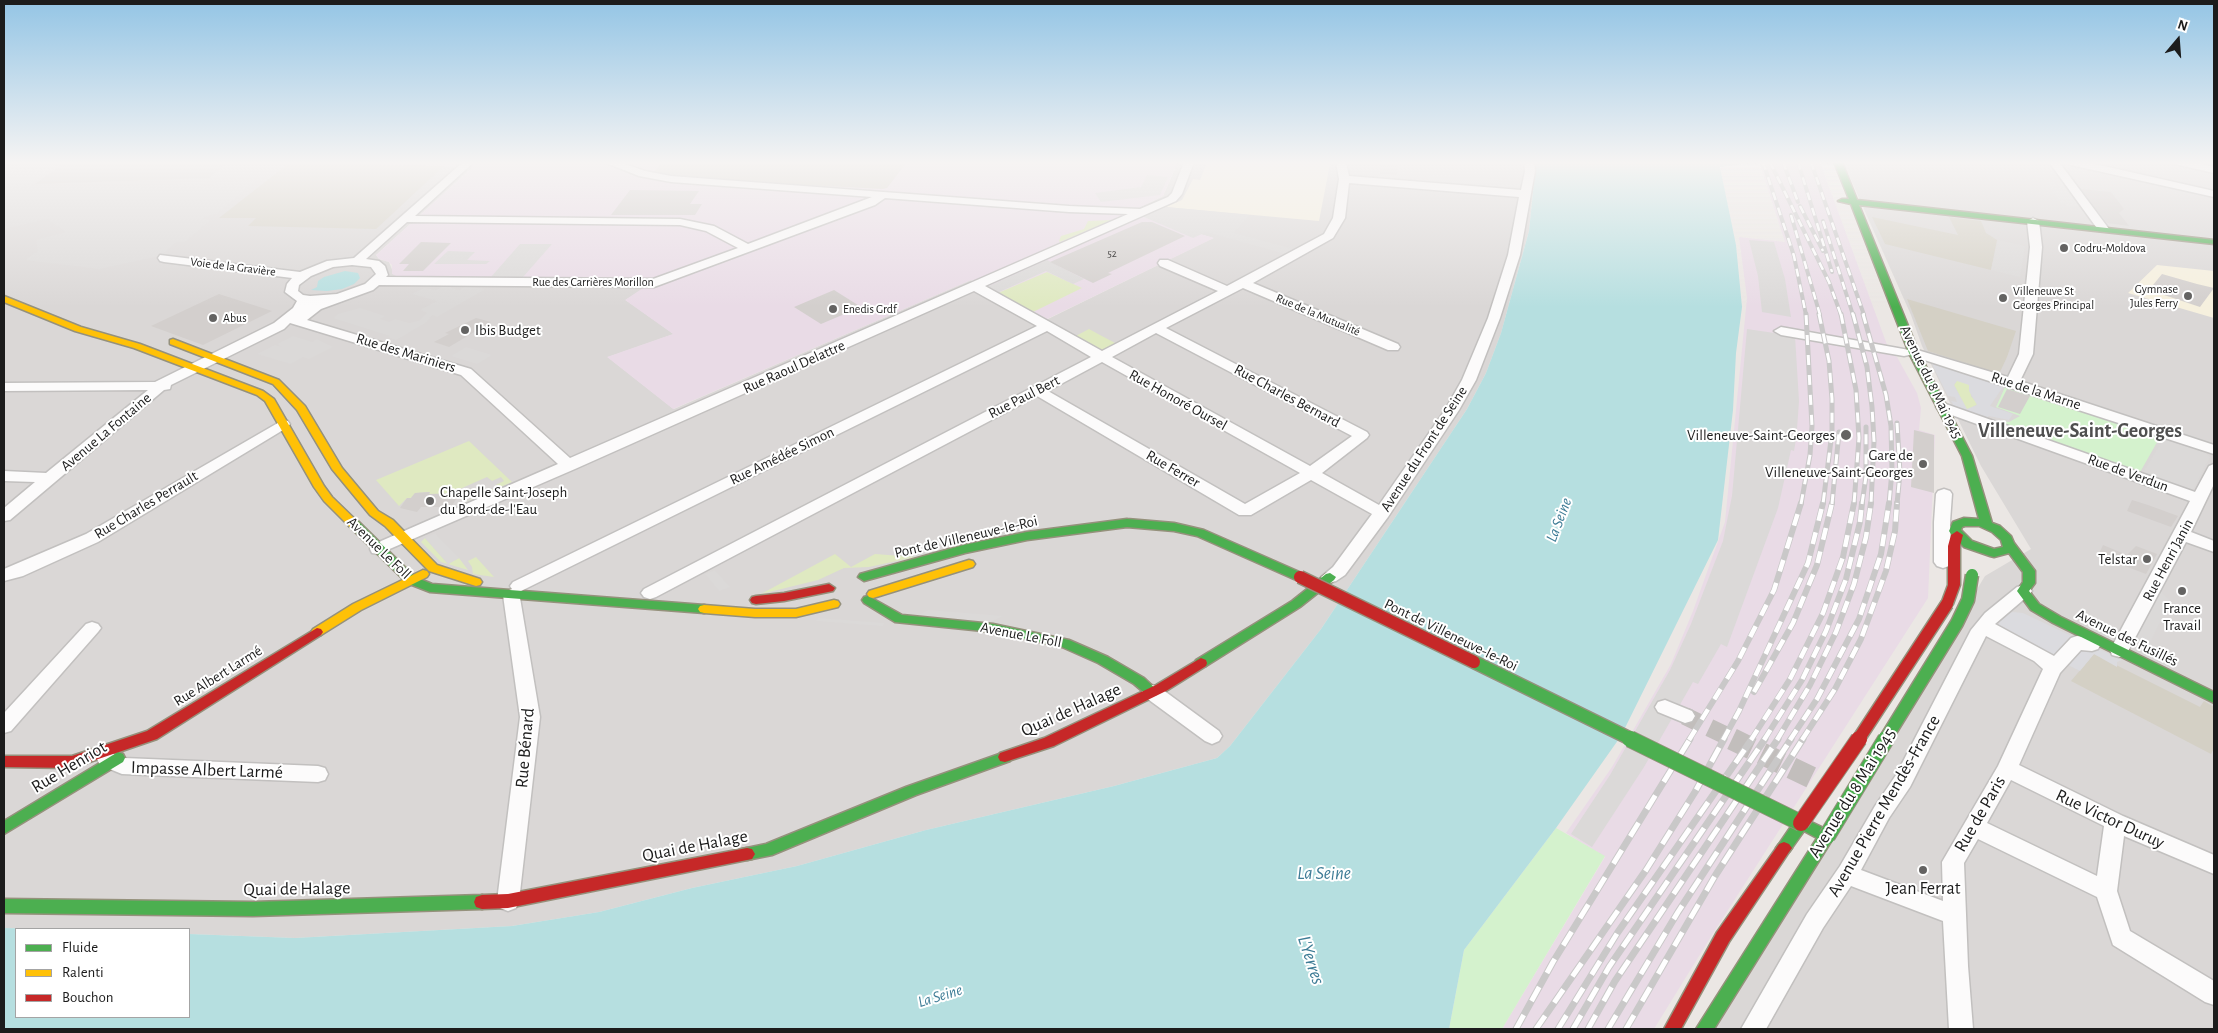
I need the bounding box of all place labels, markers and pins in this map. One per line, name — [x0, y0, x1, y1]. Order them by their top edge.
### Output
place label: Codru-Moldova — [2074, 241, 2146, 255]
marker: Codru-Moldova — [2058, 242, 2070, 254]
place label: Gymnase Jules Ferry — [2130, 282, 2178, 310]
place label: Villeneuve St Georges Principal — [2013, 284, 2094, 312]
marker: Gymnase Jules Ferry — [2182, 290, 2194, 302]
marker: Villeneuve St Georges Principal — [1997, 292, 2009, 304]
place label: Enedis Grdf — [843, 302, 897, 316]
marker: Enedis Grdf — [827, 303, 839, 315]
place label: Abus — [223, 311, 247, 325]
marker: Abus — [207, 312, 219, 324]
place label: Ibis Budget — [475, 321, 541, 339]
marker: Ibis Budget — [459, 324, 471, 336]
place label: Villeneuve-Saint-Georges — [1687, 426, 1835, 444]
marker: Villeneuve-Saint-Georges — [1839, 428, 1853, 442]
place label: Gare de Villeneuve-Saint-Georges — [1765, 446, 1913, 481]
marker: Gare de Villeneuve-Saint-Georges — [1917, 458, 1929, 470]
place label: Chapelle Saint-Joseph du Bord-de-l'Eau — [440, 483, 567, 518]
marker: Chapelle Saint-Joseph du Bord-de-l'Eau — [424, 495, 436, 507]
place label: Telstar — [2098, 550, 2137, 568]
marker: Telstar — [2141, 553, 2153, 565]
marker: France Travail — [2176, 585, 2188, 597]
place label: France Travail — [2163, 599, 2201, 634]
marker: Jean Ferrat — [1917, 864, 1929, 876]
place label: Jean Ferrat — [1886, 878, 1960, 900]

